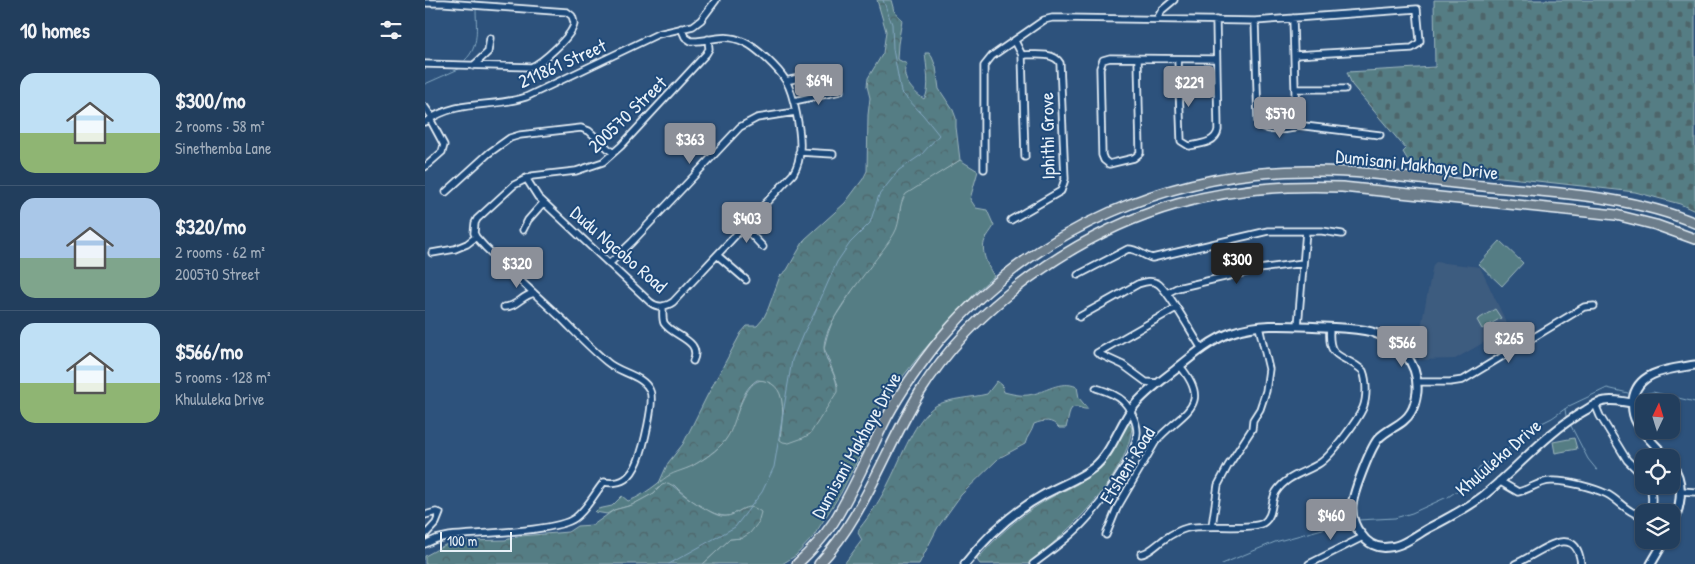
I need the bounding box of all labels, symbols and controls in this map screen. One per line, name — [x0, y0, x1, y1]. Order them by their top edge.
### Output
text: 10 homes — [20, 16, 90, 45]
icon: filters — [377, 16, 405, 44]
street label: 211861 Street — [514, 32, 611, 94]
pin: $694 — [789, 64, 849, 106]
pin: $229 — [1159, 66, 1219, 108]
street label: 200570 Street — [582, 69, 672, 158]
text: $694 — [806, 69, 832, 91]
text: $229 — [1175, 71, 1203, 93]
text: $300/mo — [175, 86, 246, 115]
street label: Iphithi Grove — [1033, 92, 1061, 180]
icon: home — [60, 93, 120, 153]
pin: $570 — [1250, 96, 1310, 139]
text: $570 — [1265, 102, 1295, 124]
text: 2 rooms · 58 m² — [175, 115, 265, 137]
pin: $363 — [660, 122, 720, 165]
text: $363 — [676, 128, 704, 150]
text: Sinethemba Lane — [175, 137, 271, 159]
street label: Dumisani Makhaye Drive — [1334, 143, 1500, 186]
street label: Dudu Ngcobo Road — [565, 200, 673, 299]
pin: $403 — [717, 202, 777, 244]
text: $403 — [733, 207, 761, 229]
text: $320/mo — [175, 212, 246, 241]
icon: home — [60, 218, 120, 278]
text: 2 rooms · 62 m² — [175, 241, 265, 263]
pin: $300 — [1207, 242, 1267, 285]
pin: $320 — [487, 246, 547, 289]
text: $300 — [1222, 248, 1252, 270]
text: $320 — [502, 252, 532, 274]
text: 200570 Street — [175, 263, 260, 285]
pin: $265 — [1479, 322, 1539, 364]
pin: $566 — [1372, 326, 1432, 368]
text: $265 — [1495, 327, 1523, 349]
text: $566 — [1388, 331, 1416, 353]
text: $566/mo — [175, 337, 243, 366]
icon: home — [60, 343, 120, 403]
text: 5 rooms · 128 m² — [175, 366, 271, 388]
street label: Dumisani Makhaye Drive — [805, 367, 907, 523]
text: Khululeka Drive — [175, 388, 264, 410]
north arrow — [1635, 394, 1680, 439]
map controls — [1635, 394, 1680, 549]
street label: Khululeka Drive — [1449, 412, 1547, 502]
street label: Etsheni Road — [1093, 421, 1161, 508]
button: locate — [1635, 449, 1680, 494]
pin: $460 — [1301, 498, 1361, 541]
text: $460 — [1317, 504, 1345, 526]
button: layers — [1635, 504, 1680, 549]
scale bar — [440, 529, 513, 552]
text: 100 m — [447, 531, 477, 550]

